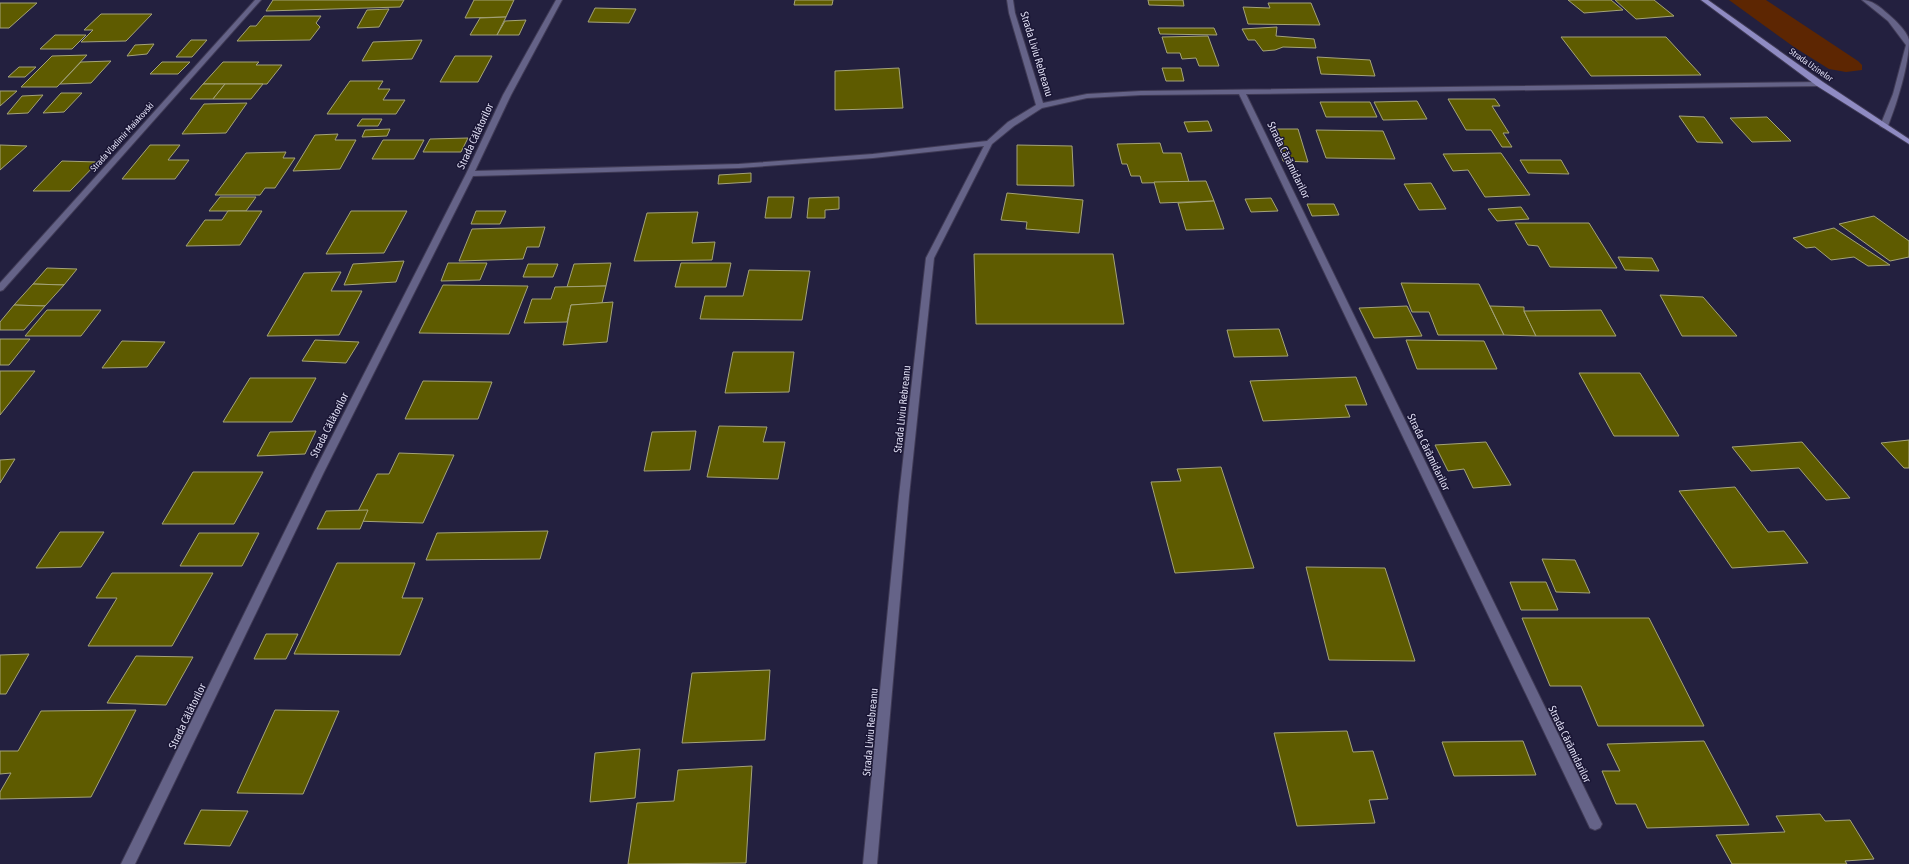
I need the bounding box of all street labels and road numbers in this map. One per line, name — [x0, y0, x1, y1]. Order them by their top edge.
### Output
street label: Strada Liviu Rebreanu — [1018, 10, 1056, 98]
street label: Strada Uzinelor — [1787, 46, 1835, 84]
street label: Strada Vladimir Maiakovski — [88, 100, 156, 174]
street label: Strada Călătorilor — [455, 101, 496, 171]
street label: Strada Cărămidarilor — [1265, 120, 1313, 201]
street label: Strada Liviu Rebreanu — [891, 365, 913, 453]
street label: Strada Călătorilor — [308, 390, 351, 459]
street label: Strada Cărămidarilor — [1405, 412, 1453, 493]
street label: Strada Călătorilor — [166, 681, 208, 751]
street label: Strada Liviu Rebreanu — [860, 688, 880, 776]
street label: Strada Cărămidarilor — [1546, 704, 1594, 785]

